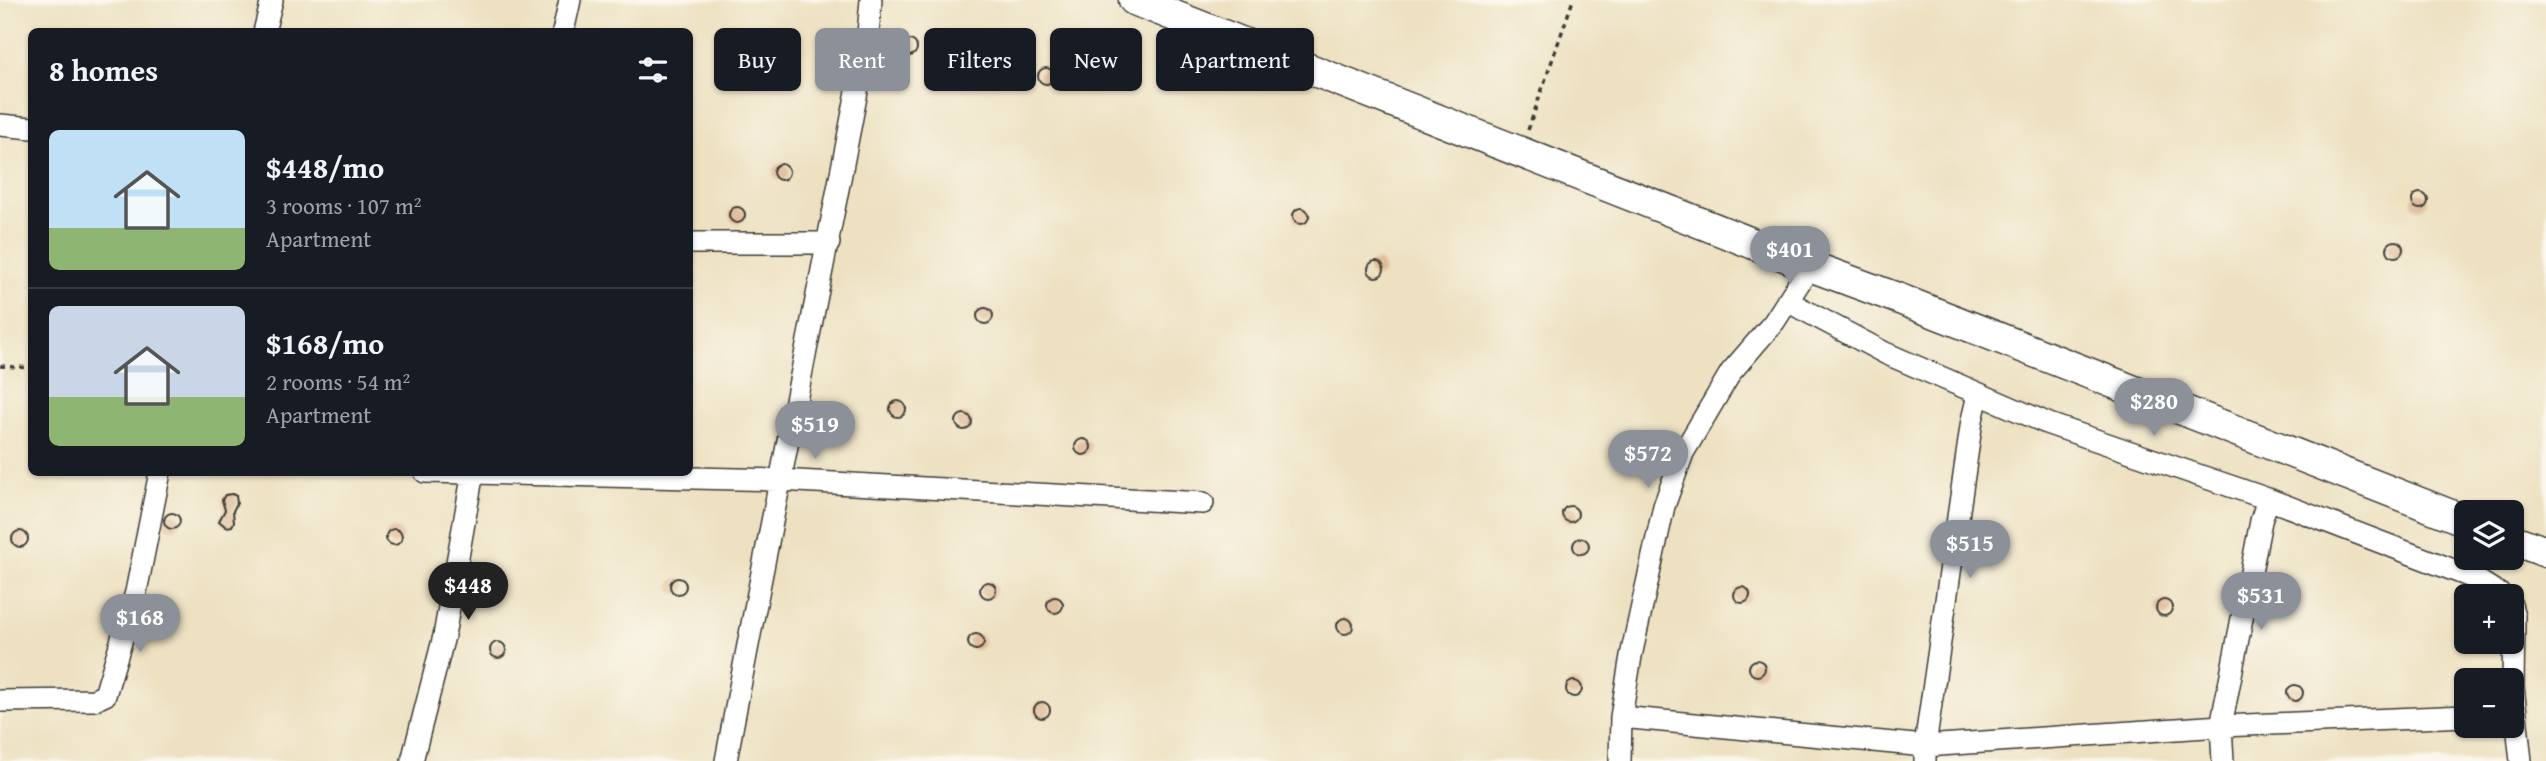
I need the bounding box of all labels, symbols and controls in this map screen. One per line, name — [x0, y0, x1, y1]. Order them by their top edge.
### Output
chip: Buy — [714, 28, 801, 91]
chip: Rent — [815, 28, 910, 91]
chip: Filters — [924, 28, 1036, 91]
chip: New — [1050, 28, 1142, 91]
chip: Apartment — [1156, 28, 1314, 91]
text: 8 homes — [49, 48, 158, 92]
icon: filters — [634, 51, 672, 89]
text: $448/mo — [266, 145, 384, 189]
icon: home — [105, 158, 189, 242]
text: 3 rooms · 107 m² — [266, 189, 421, 222]
text: Apartment — [266, 222, 371, 255]
pin: $401 — [1749, 226, 1831, 286]
text: $401 — [1766, 232, 1814, 265]
text: $168/mo — [266, 321, 384, 365]
icon: home — [105, 334, 189, 418]
text: 2 rooms · 54 m² — [266, 365, 410, 398]
pin: $280 — [2113, 378, 2195, 438]
text: $280 — [2130, 384, 2178, 417]
text: Apartment — [266, 398, 371, 431]
pin: $519 — [774, 402, 856, 461]
text: $519 — [791, 407, 839, 440]
pin: $572 — [1607, 430, 1689, 490]
text: $572 — [1624, 436, 1672, 469]
map controls — [2454, 500, 2524, 738]
button: layers — [2454, 500, 2524, 570]
pin: $515 — [1929, 520, 2011, 580]
text: $515 — [1946, 526, 1994, 559]
pin: $448 — [427, 562, 509, 622]
text: $448 — [444, 568, 492, 601]
pin: $531 — [2220, 572, 2302, 632]
text: $531 — [2237, 578, 2285, 611]
button: + — [2454, 584, 2524, 654]
pin: $168 — [99, 594, 181, 654]
text: $168 — [116, 600, 164, 633]
button: − — [2454, 668, 2524, 738]

